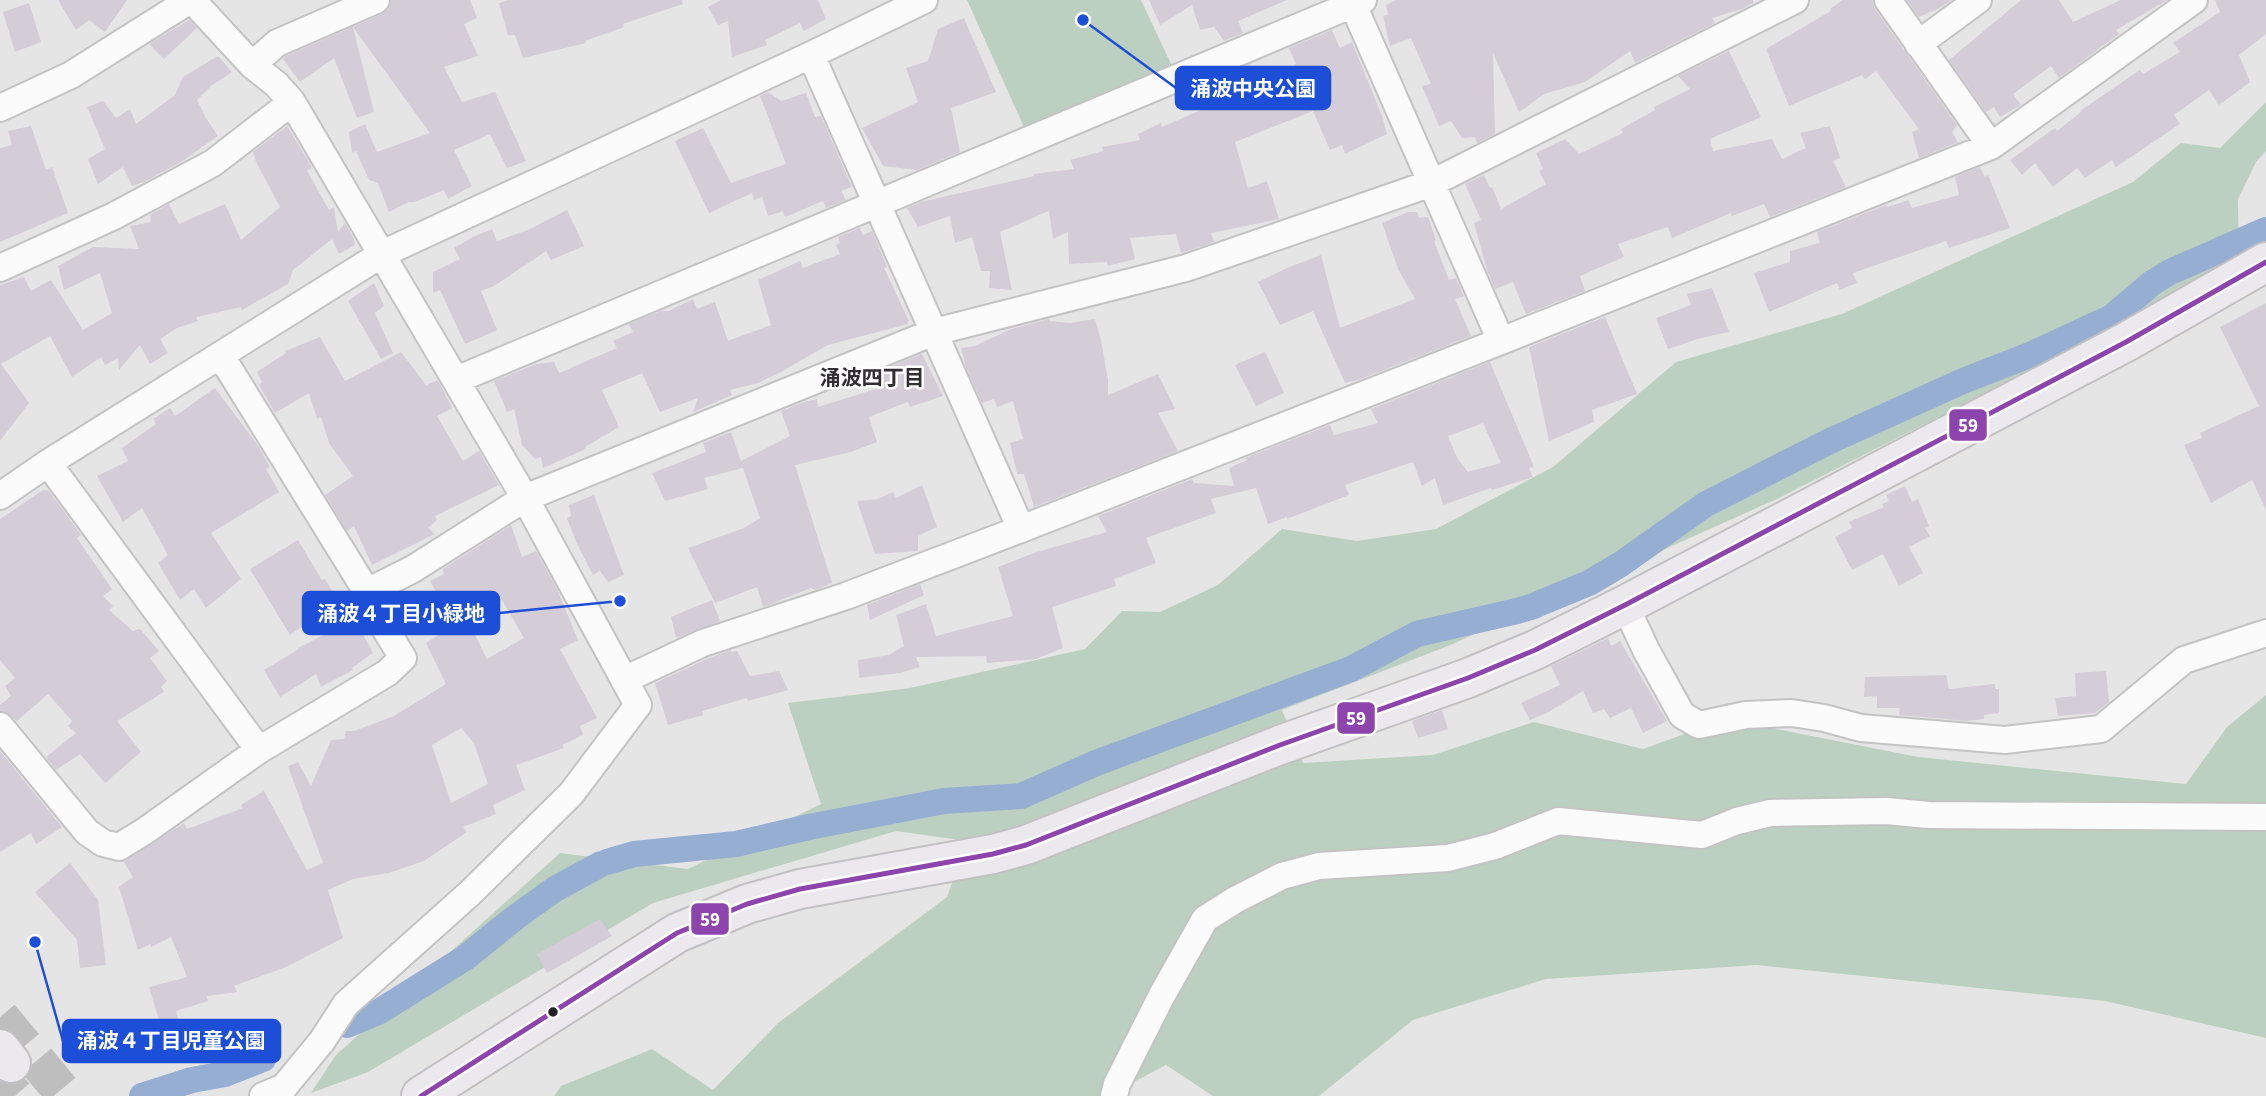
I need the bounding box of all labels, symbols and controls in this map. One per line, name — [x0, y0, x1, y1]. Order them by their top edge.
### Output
callout: 涌波中央公園 — [1176, 67, 1330, 109]
text: 涌波中央公園 — [1190, 74, 1316, 104]
district label: 涌波四丁目 — [820, 363, 925, 393]
line badge: 59 — [1948, 408, 1988, 442]
text: 59 — [1958, 413, 1978, 440]
callout: 涌波４丁目小緑地 — [303, 592, 499, 634]
text: 涌波４丁目小緑地 — [317, 599, 485, 629]
line badge: 59 — [1336, 701, 1376, 735]
text: 59 — [1346, 706, 1366, 733]
line badge: 59 — [690, 902, 730, 936]
text: 59 — [700, 907, 720, 934]
unlabelled marker — [546, 1005, 560, 1019]
callout: 涌波４丁目児童公園 — [63, 1020, 280, 1062]
text: 涌波４丁目児童公園 — [77, 1026, 266, 1056]

